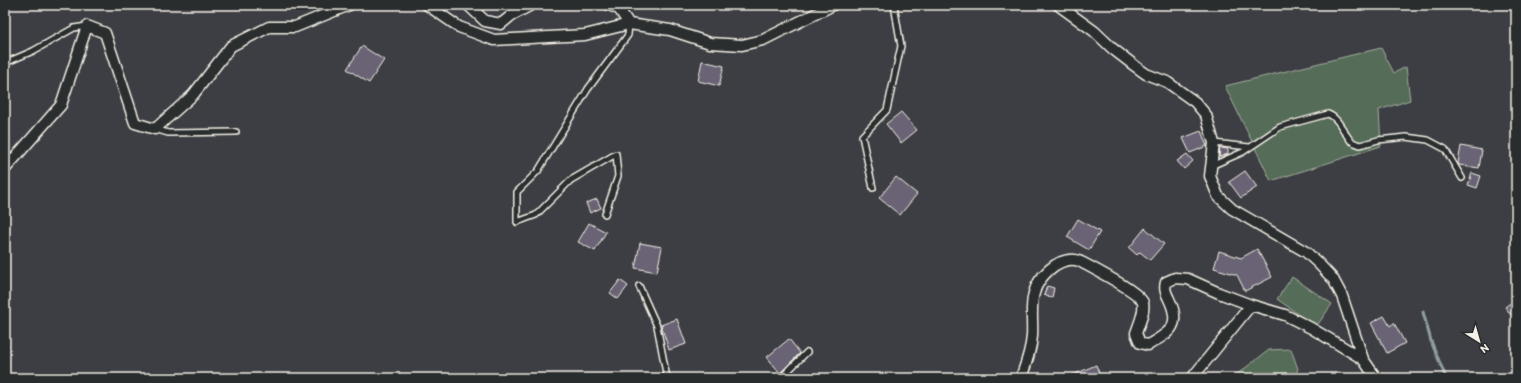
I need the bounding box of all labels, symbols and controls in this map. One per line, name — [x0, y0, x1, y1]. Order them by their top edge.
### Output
north arrow — [1459, 321, 1499, 361]
text: N — [1478, 341, 1492, 356]

